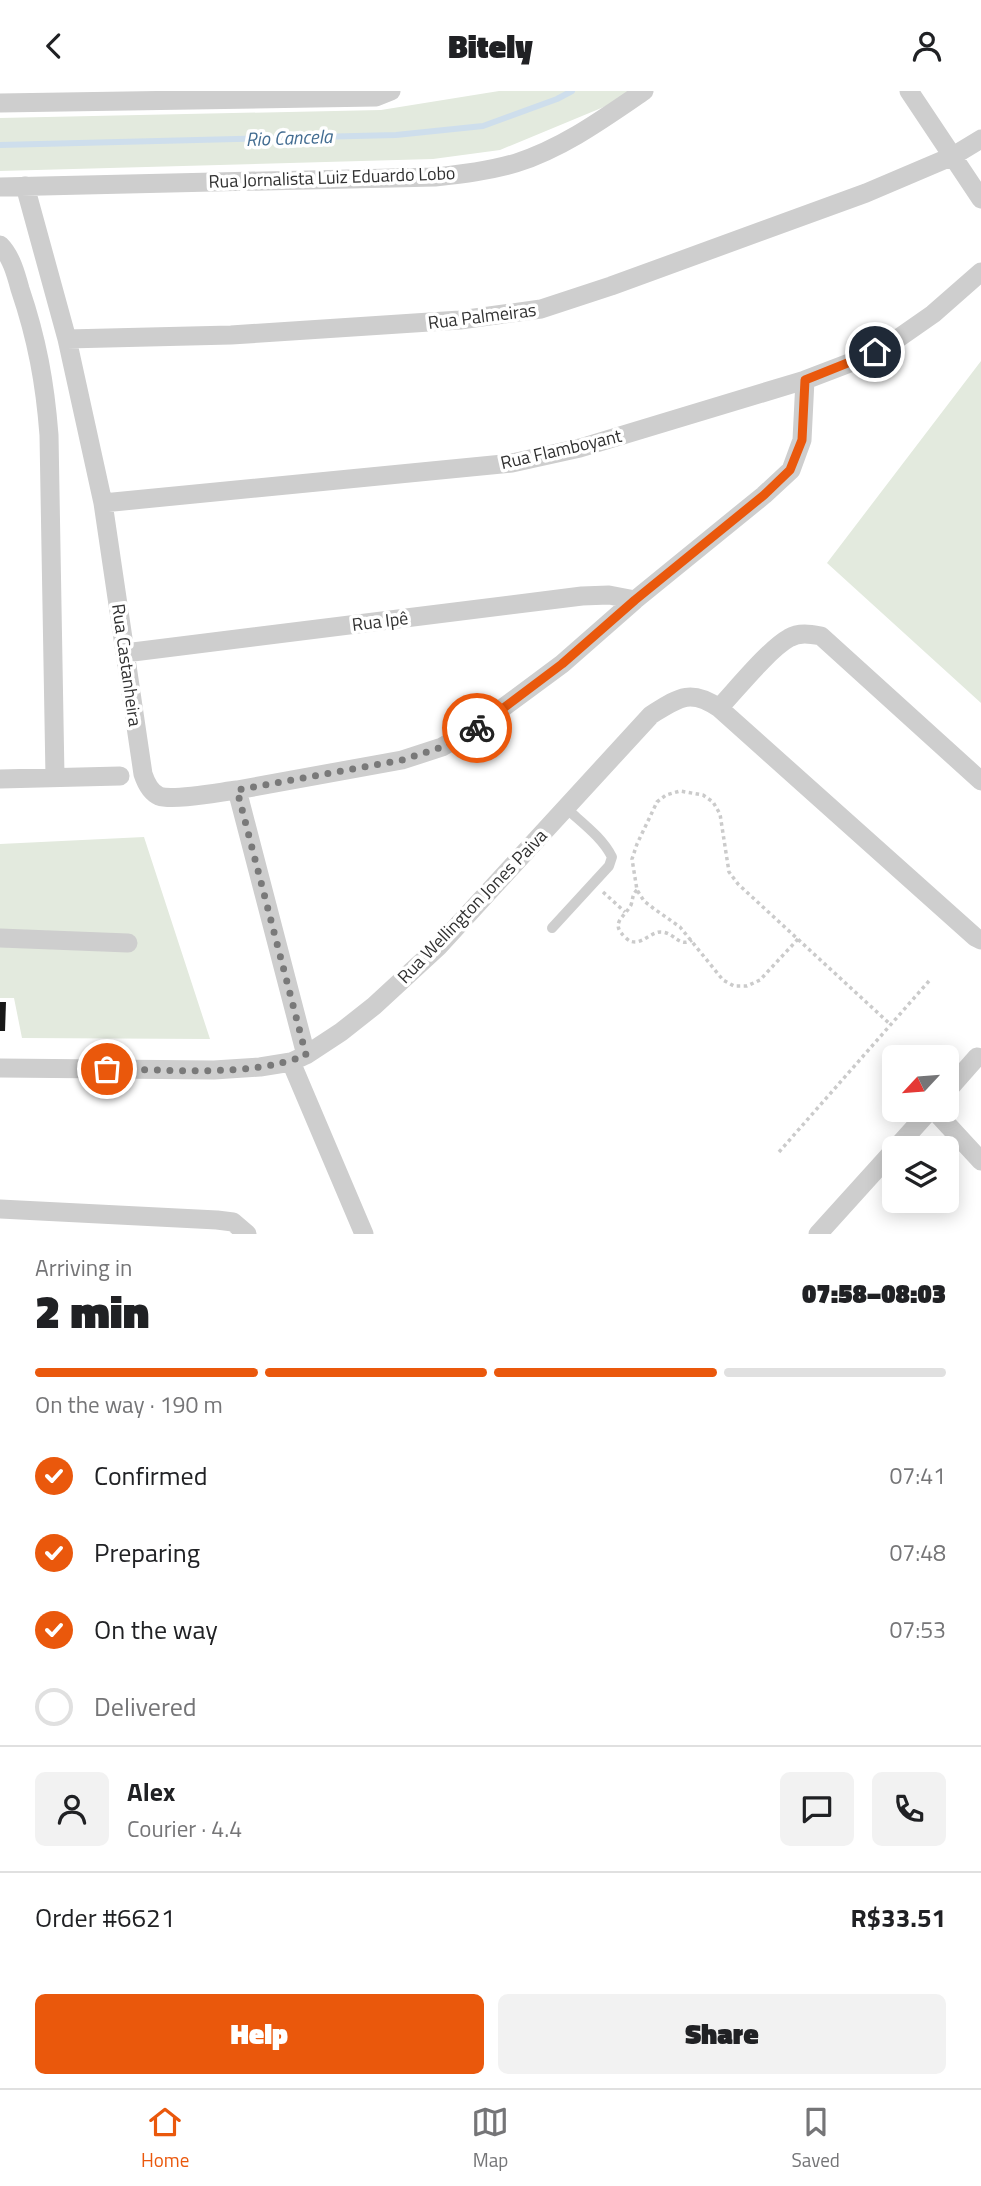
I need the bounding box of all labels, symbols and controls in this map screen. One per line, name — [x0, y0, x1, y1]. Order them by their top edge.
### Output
text: Bitely — [448, 22, 533, 70]
icon: back — [35, 27, 73, 65]
icon: person — [908, 27, 946, 65]
water label: Rio Cancela — [245, 121, 334, 153]
street label: Rua Jornalista Luiz Eduardo Lobo — [208, 159, 456, 195]
street label: Rua Palmeiras — [426, 296, 538, 336]
pin — [845, 322, 905, 382]
icon: home — [856, 333, 894, 371]
street label: Rua Flamboyant — [498, 422, 625, 476]
street label: Rua Castanheira — [105, 602, 149, 728]
street label: Rua Ipê — [350, 604, 410, 638]
courier — [442, 693, 512, 763]
icon: bike — [458, 709, 496, 747]
street label: Rua Wellington Jones Paiva — [391, 823, 553, 989]
pin — [77, 1039, 137, 1099]
north arrow — [882, 1045, 959, 1122]
map controls — [882, 1045, 959, 1213]
icon: bag — [88, 1050, 126, 1088]
button: layers — [882, 1136, 959, 1213]
text: Arriving in — [35, 1250, 132, 1285]
text: 07:58–08:03 — [802, 1274, 946, 1313]
text: 2 min — [35, 1276, 149, 1346]
text: On the way · 190 m — [35, 1387, 223, 1422]
text: Confirmed — [94, 1456, 208, 1495]
icon: check — [35, 1457, 73, 1495]
text: 07:41 — [889, 1458, 946, 1493]
text: Preparing — [94, 1533, 200, 1572]
icon: check — [35, 1534, 73, 1572]
text: 07:48 — [889, 1535, 946, 1570]
text: On the way — [94, 1610, 218, 1649]
icon: check — [35, 1611, 73, 1649]
text: 07:53 — [889, 1612, 946, 1647]
text: Delivered — [94, 1687, 197, 1726]
button: person — [35, 1772, 109, 1846]
text: Alex — [127, 1772, 175, 1811]
button: chat — [780, 1772, 854, 1846]
button: phone — [872, 1772, 946, 1846]
text: Courier · 4.4 — [127, 1811, 242, 1846]
text: Order #6621 — [35, 1898, 175, 1937]
text: R$33.51 — [850, 1898, 946, 1937]
button: Help — [35, 1994, 484, 2074]
button: Share — [498, 1994, 946, 2074]
tab: Home — [141, 2103, 189, 2174]
tab: Map — [471, 2103, 509, 2174]
tab: Saved — [792, 2103, 840, 2174]

